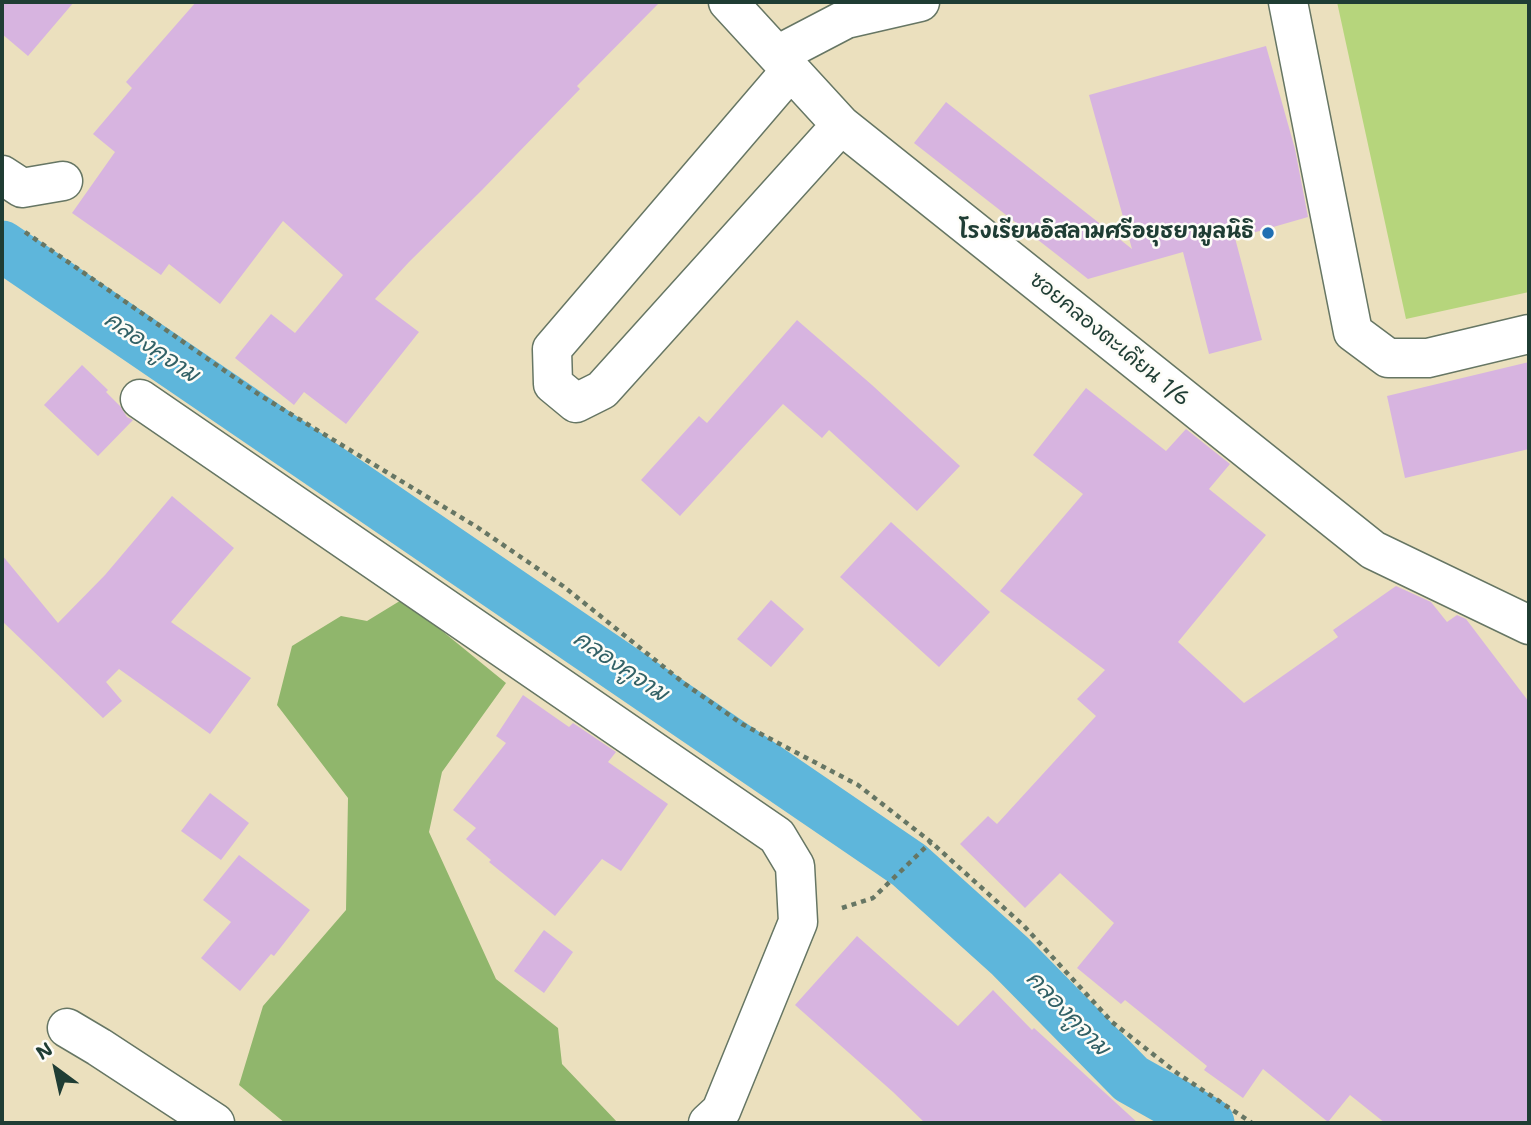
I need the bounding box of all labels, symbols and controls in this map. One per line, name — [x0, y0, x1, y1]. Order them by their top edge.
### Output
place label: โรงเรียนอิสลามศรีอยุธยามูลนิธิ — [959, 220, 1254, 246]
marker: โรงเรียนอิสลามศรีอยุธยามูลนิธิ — [1260, 225, 1276, 241]
street label: ซอยคลองตะเคียน 1/6 — [1024, 268, 1194, 412]
water label: คลองคูจาม — [99, 306, 203, 390]
water label: คลองคูจาม — [568, 625, 672, 709]
water label: คลองคูจาม — [1020, 966, 1114, 1062]
north arrow — [21, 1034, 91, 1104]
text: N — [31, 1036, 57, 1066]

